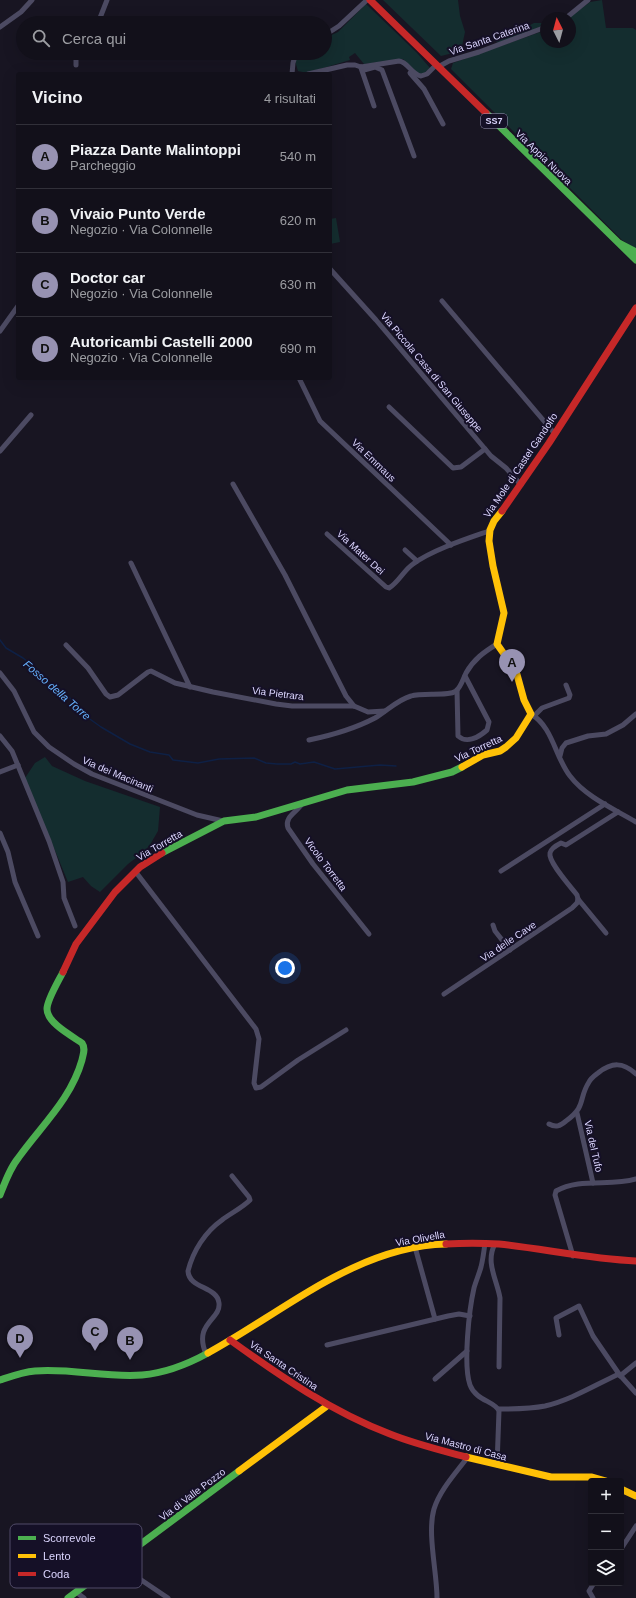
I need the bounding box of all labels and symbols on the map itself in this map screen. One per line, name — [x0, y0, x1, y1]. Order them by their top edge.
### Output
north arrow — [540, 12, 576, 48]
street label: Via Santa Caterina — [448, 19, 531, 57]
road number: SS7 — [481, 114, 507, 128]
street label: Via Appia Nuova — [513, 128, 574, 187]
street label: Via Piccola Casa di San Giuseppe — [379, 311, 485, 434]
street label: Via Mole di Castel Gandolfo — [481, 411, 560, 520]
street label: Via Emmaus — [350, 437, 398, 484]
street label: Via Mater Dei — [335, 528, 387, 577]
pin: A — [499, 649, 525, 682]
water label: Fosso della Torre — [21, 658, 93, 722]
street label: Via Pietrara — [251, 685, 305, 702]
street label: Via Torretta — [453, 733, 504, 764]
street label: Via dei Macinanti — [81, 755, 155, 794]
street label: Via Torretta — [135, 828, 184, 863]
street label: Vicolo Torretta — [302, 836, 349, 893]
street label: Via delle Cave — [479, 919, 538, 964]
your location — [275, 958, 295, 978]
street label: Via del Tufo — [582, 1119, 605, 1173]
street label: Via Olivella — [395, 1229, 446, 1248]
pin: C — [82, 1318, 108, 1351]
pin: D — [7, 1325, 33, 1358]
pin: B — [117, 1327, 143, 1360]
street label: Via Santa Cristina — [248, 1339, 320, 1393]
street label: Via Mastro di Casa — [424, 1430, 508, 1463]
street label: Via di Valle Pozzo — [157, 1466, 228, 1523]
legend — [10, 1524, 142, 1588]
text: Scorrevole — [43, 1532, 96, 1544]
text: Lento — [43, 1550, 71, 1562]
text: Coda — [43, 1568, 70, 1580]

